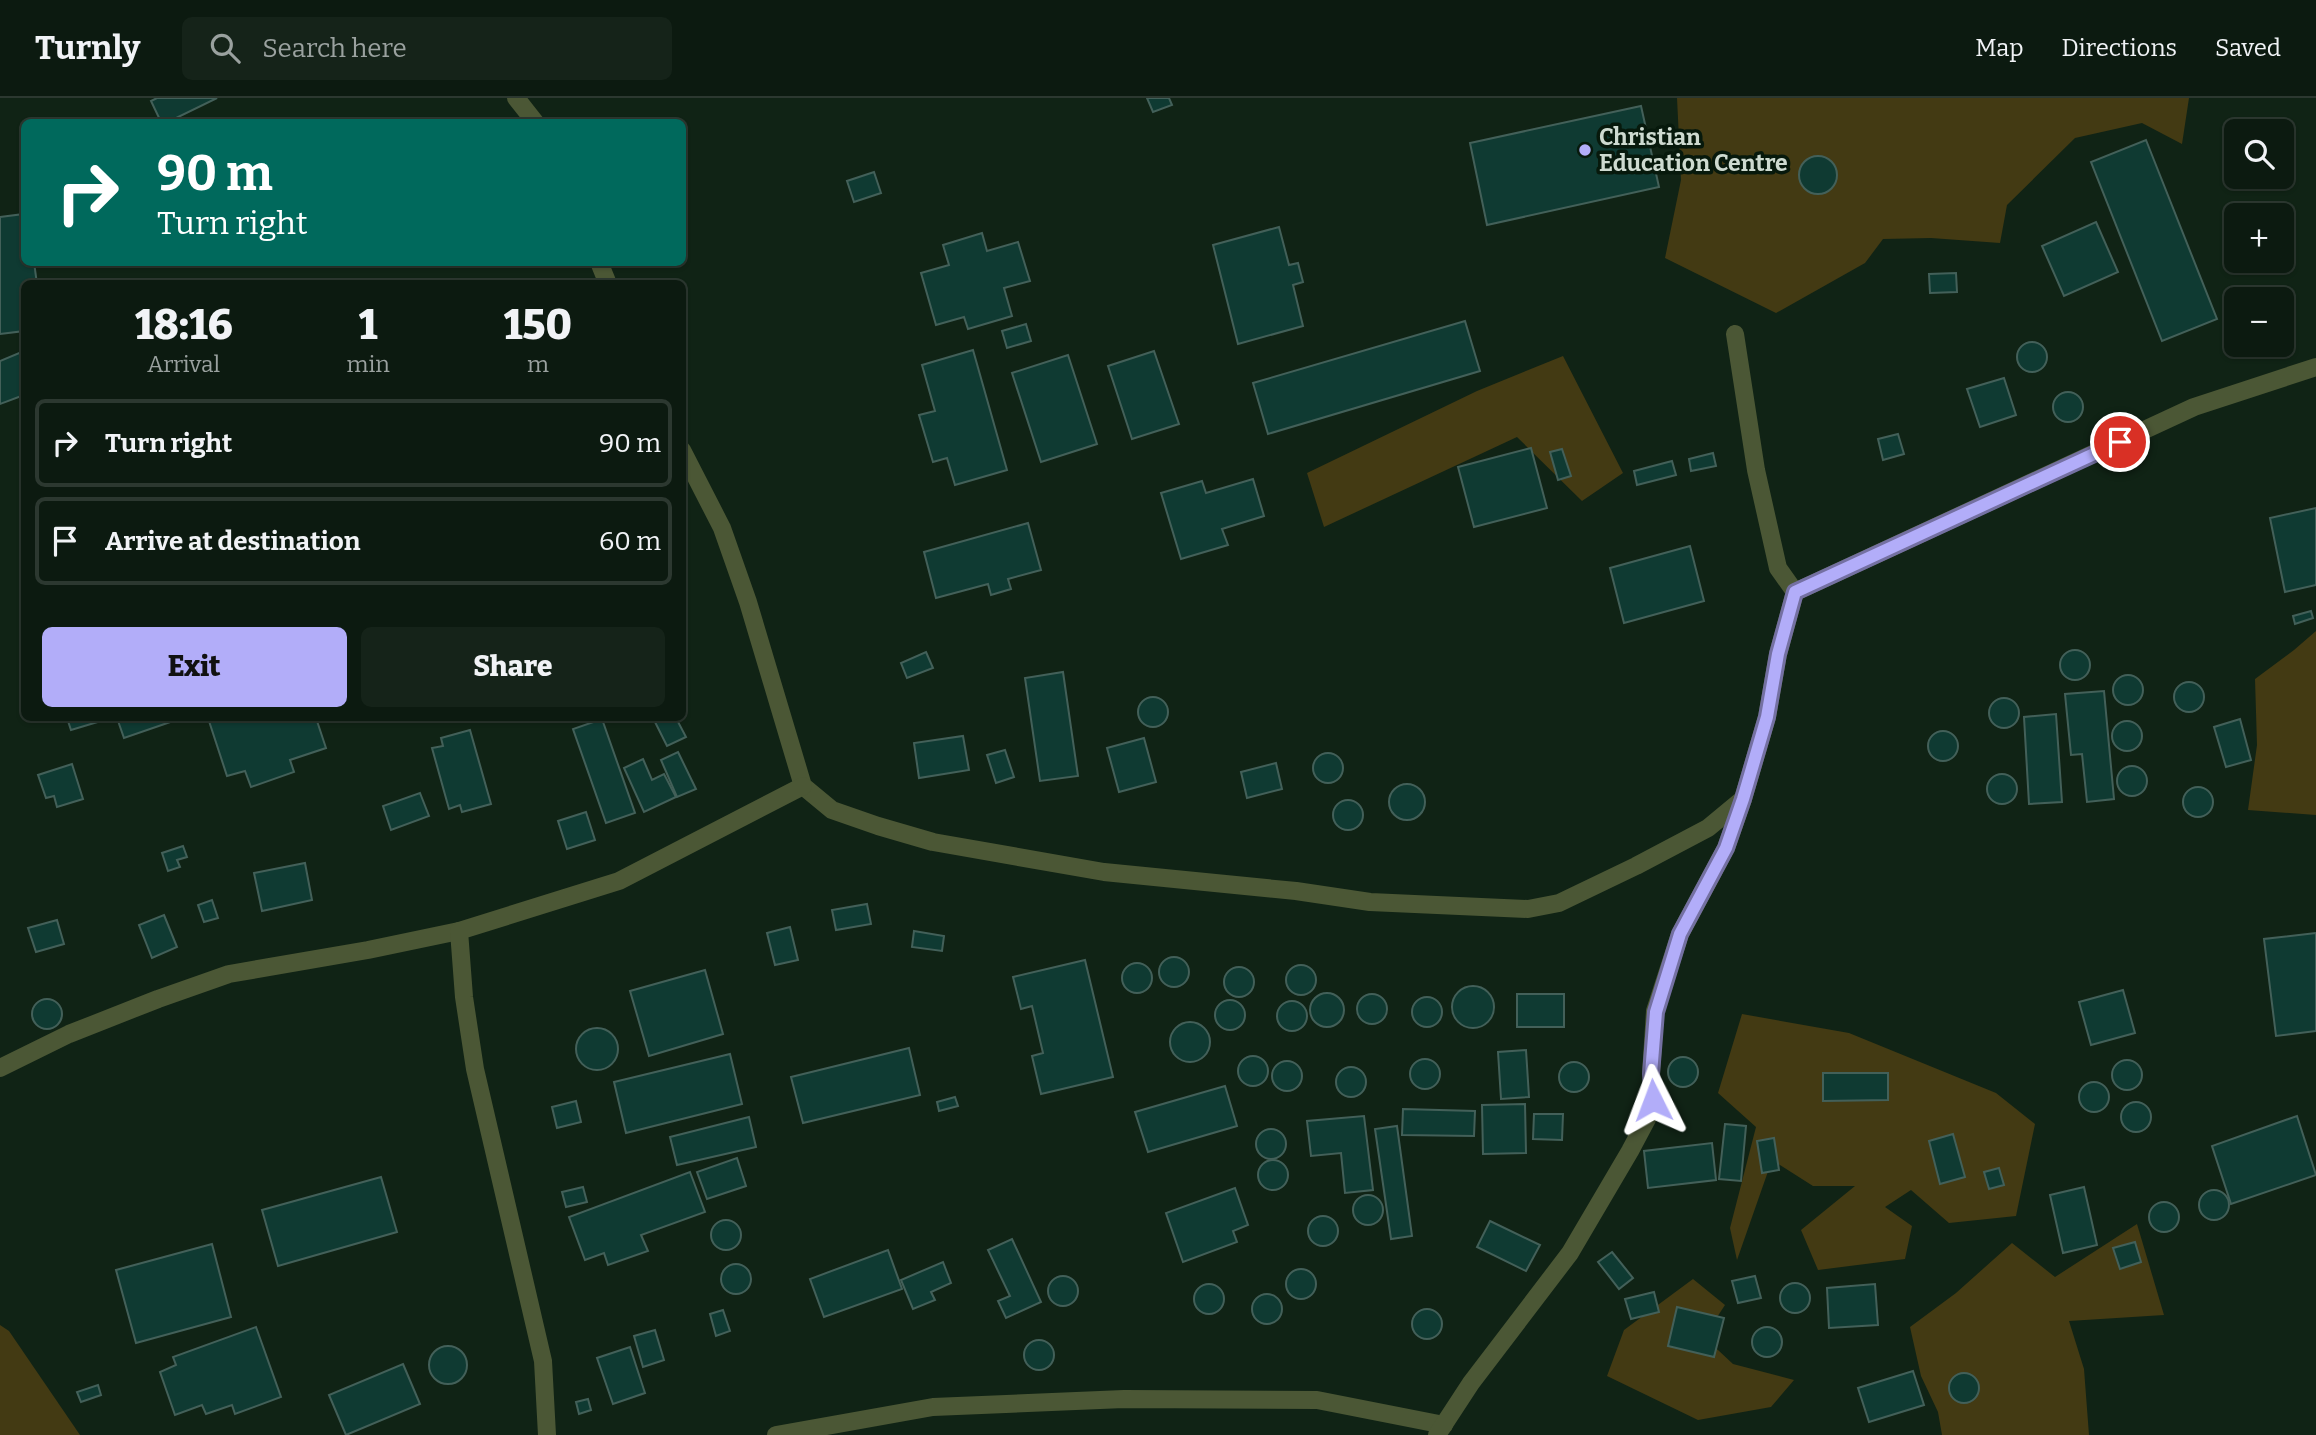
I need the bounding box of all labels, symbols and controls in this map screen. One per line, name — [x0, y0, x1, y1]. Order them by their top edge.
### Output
search box — [182, 17, 672, 80]
text: Turnly — [35, 28, 140, 68]
icon: search — [206, 29, 244, 67]
text: Search here — [262, 33, 407, 64]
text: Map — [1975, 34, 2024, 62]
text: Directions — [2062, 34, 2177, 62]
text: Saved — [2215, 34, 2281, 62]
map controls — [2224, 119, 2294, 357]
button: search — [2224, 119, 2294, 189]
place label: Christian Education Centre — [1599, 123, 1788, 177]
marker: Christian Education Centre — [1577, 142, 1593, 158]
text: 90 m — [157, 144, 273, 203]
icon: right — [42, 147, 133, 238]
button: + — [2224, 203, 2294, 273]
text: Turn right — [157, 204, 308, 242]
button: − — [2224, 287, 2294, 357]
text: 18:16 — [135, 300, 233, 350]
text: 1 — [359, 300, 377, 350]
text: 150 — [504, 300, 572, 350]
text: Arrival — [147, 350, 220, 378]
text: min — [346, 350, 390, 378]
text: m — [527, 350, 549, 378]
pin — [2090, 412, 2150, 472]
icon: arrive — [2101, 423, 2139, 461]
icon: right — [46, 424, 84, 462]
text: Turn right — [105, 428, 232, 459]
text: 90 m — [599, 428, 661, 459]
icon: arrive — [46, 522, 84, 560]
text: Arrive at destination — [105, 526, 360, 557]
text: 60 m — [599, 526, 661, 557]
button: Exit — [42, 627, 347, 707]
button: Share — [361, 627, 665, 707]
position arrow — [1616, 1063, 1690, 1137]

